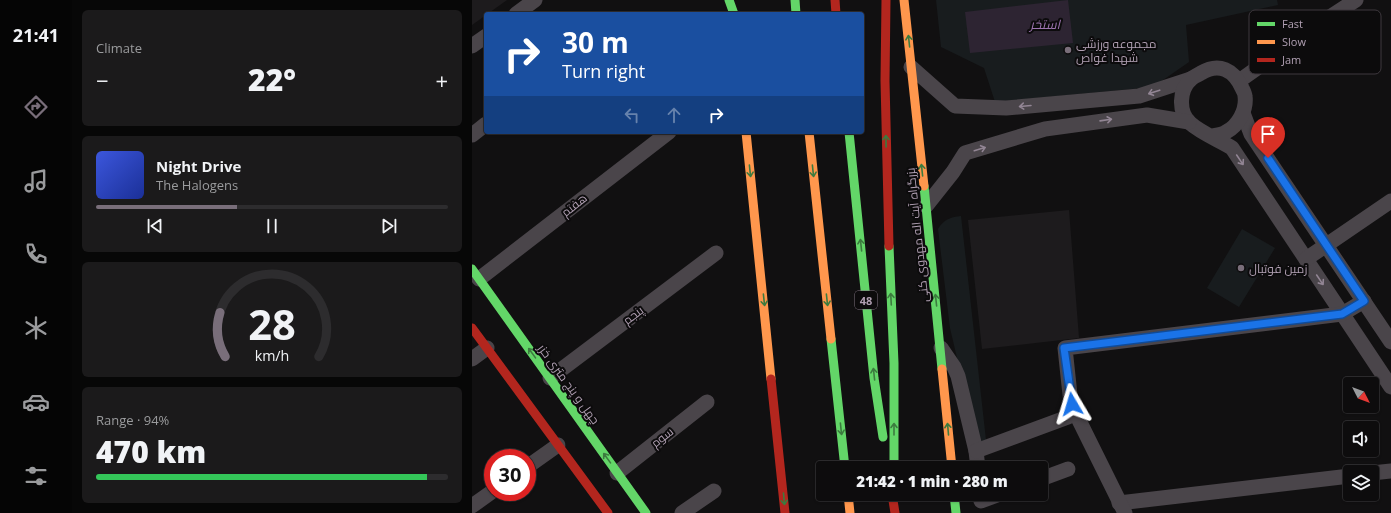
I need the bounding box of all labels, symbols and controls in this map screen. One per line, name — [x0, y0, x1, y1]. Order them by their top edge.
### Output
legend — [1249, 10, 1381, 74]
water label: استخر — [1028, 15, 1061, 33]
text: Fast — [1282, 16, 1303, 31]
text: 21:41 — [13, 23, 59, 47]
text: 30 m — [562, 23, 629, 61]
icon: right — [496, 28, 548, 80]
text: Slow — [1282, 34, 1306, 49]
one-way arrow — [905, 35, 913, 48]
place label: مجموعه ورزشی شهدا غواص — [1076, 35, 1157, 66]
text: Climate — [96, 39, 142, 57]
marker: مجموعه ورزشی شهدا غواص — [1063, 45, 1073, 55]
text: Jam — [1281, 52, 1301, 67]
text: 22° — [248, 59, 296, 100]
text: Turn right — [562, 59, 645, 83]
text: − — [96, 65, 109, 95]
text: + — [435, 65, 448, 95]
one-way arrow — [1148, 88, 1160, 96]
icon: directions — [22, 93, 50, 121]
one-way arrow — [1019, 103, 1032, 110]
icon: left — [621, 104, 643, 126]
icon: ahead — [663, 104, 685, 126]
icon: right — [705, 104, 727, 126]
one-way arrow — [1099, 116, 1112, 124]
pin — [1251, 117, 1285, 158]
icon: arrive — [1257, 123, 1279, 145]
one-way arrow — [882, 135, 890, 148]
one-way arrow — [973, 145, 986, 152]
one-way arrow — [1236, 155, 1245, 166]
text: Night Drive — [156, 156, 241, 176]
one-way arrow — [747, 164, 754, 177]
one-way arrow — [810, 164, 817, 177]
one-way arrow — [919, 164, 926, 177]
icon: music — [22, 167, 50, 195]
street label: بزرگراه آیت اله مهدوی کنی — [901, 167, 933, 303]
text: The Halogens — [156, 176, 238, 194]
street label: هفتم — [557, 189, 591, 221]
icon: previous — [144, 215, 166, 237]
icon: pause — [261, 215, 283, 237]
icon: next — [378, 215, 400, 237]
one-way arrow — [857, 239, 864, 252]
icon: phone — [22, 240, 50, 268]
place label: زمین فوتبال — [1249, 260, 1307, 277]
marker: زمین فوتبال — [1236, 263, 1246, 273]
one-way arrow — [1316, 275, 1324, 286]
road number: 48 — [855, 291, 877, 309]
one-way arrow — [760, 293, 768, 306]
one-way arrow — [824, 293, 831, 306]
one-way arrow — [887, 293, 894, 306]
one-way arrow — [932, 294, 939, 307]
text: 28 — [248, 296, 296, 352]
street label: پنجم — [619, 301, 648, 329]
icon: climate — [22, 314, 50, 342]
street label: چهل و پنج متری خزر — [533, 340, 604, 428]
text: km/h — [255, 346, 289, 365]
one-way arrow — [528, 347, 536, 358]
one-way arrow — [870, 368, 878, 381]
north arrow — [1343, 377, 1379, 413]
map controls — [1343, 377, 1379, 501]
position arrow — [1051, 383, 1093, 425]
icon: car — [22, 388, 50, 416]
text: Range · 94% — [96, 411, 169, 429]
button: sound — [1343, 421, 1379, 457]
one-way arrow — [838, 422, 845, 435]
street label: سوم — [647, 423, 677, 451]
one-way arrow — [890, 423, 898, 436]
one-way arrow — [944, 423, 952, 436]
text: 470 km — [96, 431, 206, 472]
speed limit sign: 30 — [484, 449, 536, 501]
one-way arrow — [603, 453, 611, 464]
icon: filters — [22, 462, 50, 490]
button: layers — [1343, 465, 1379, 501]
text: 21:42 · 1 min · 280 m — [856, 471, 1008, 491]
one-way arrow — [780, 492, 788, 505]

